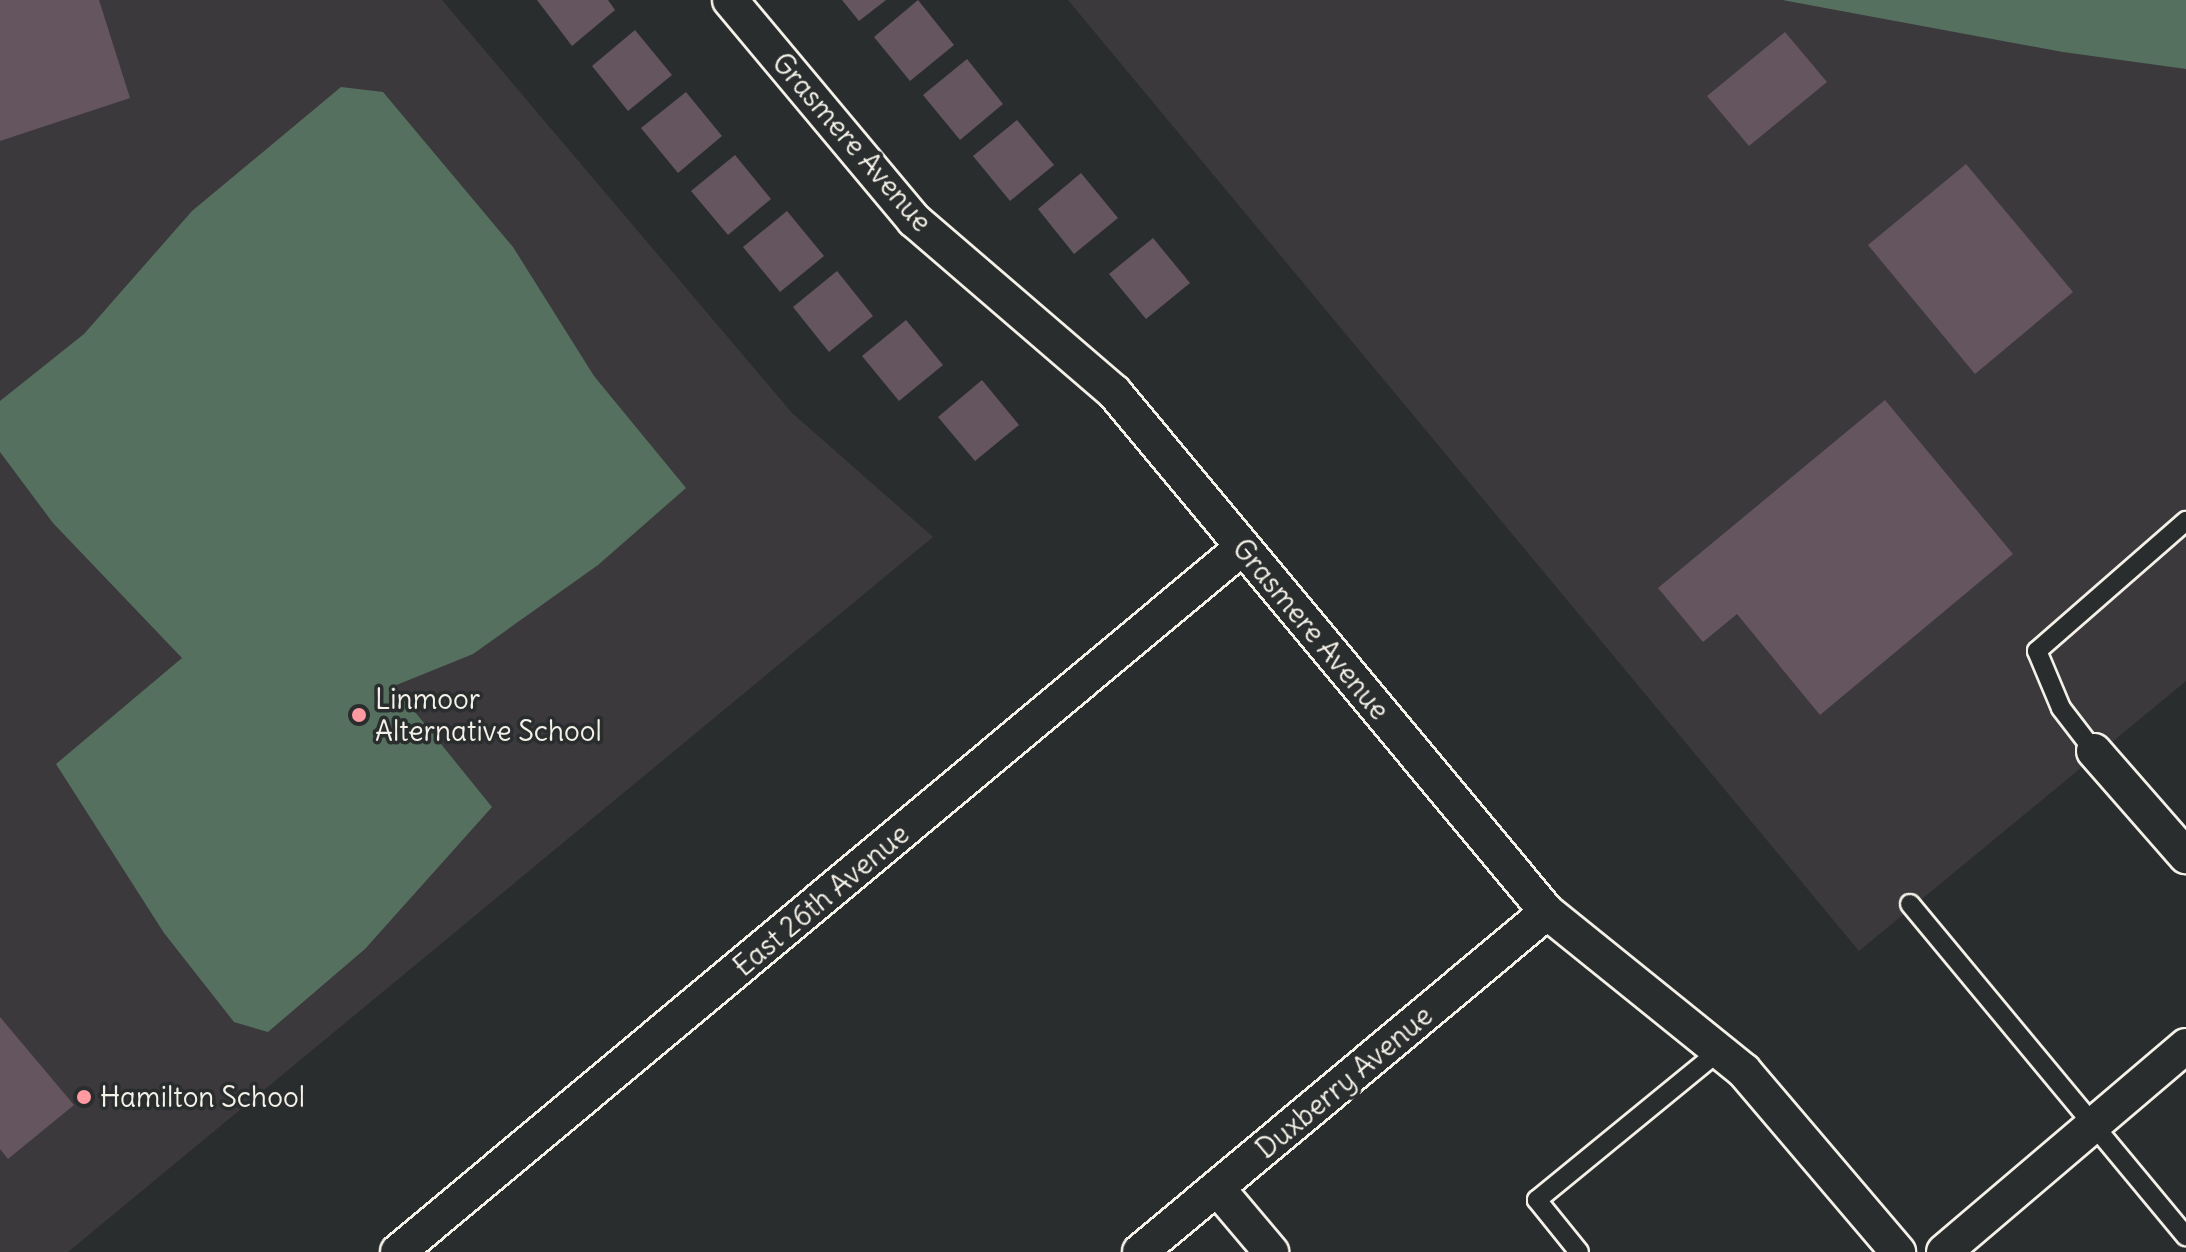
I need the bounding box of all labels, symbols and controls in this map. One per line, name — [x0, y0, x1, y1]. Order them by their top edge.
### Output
street label: Grasmere Avenue — [765, 46, 939, 238]
street label: Grasmere Avenue — [1226, 532, 1396, 726]
place label: Linmoor Alternative School — [375, 682, 602, 748]
marker: Linmoor Alternative School — [350, 706, 368, 724]
street label: East 26th Avenue — [727, 817, 915, 983]
street label: Duxberry Avenue — [1249, 998, 1439, 1166]
place label: Hamilton School — [100, 1080, 305, 1114]
marker: Hamilton School — [75, 1088, 93, 1106]

